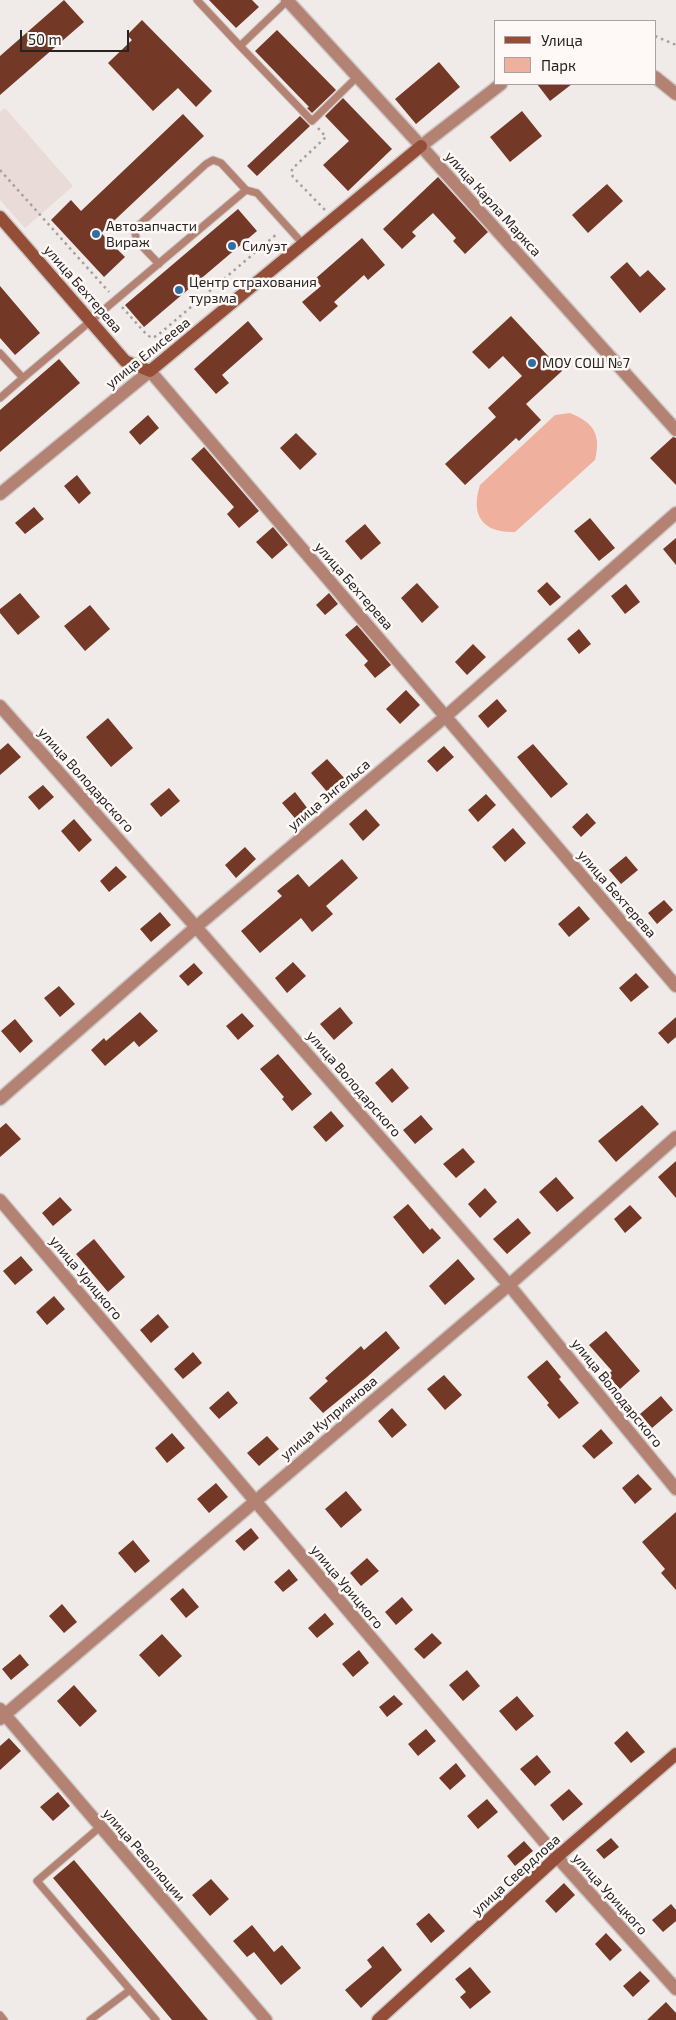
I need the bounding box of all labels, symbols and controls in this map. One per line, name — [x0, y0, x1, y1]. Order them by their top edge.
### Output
scale bar — [22, 20, 131, 52]
legend — [493, 20, 656, 85]
text: 50 m — [28, 30, 62, 48]
text: Улица — [541, 31, 583, 49]
text: Парк — [541, 56, 576, 74]
street label: улица Карла Маркса — [441, 148, 545, 260]
place label: Автозапчасти Вираж — [106, 218, 197, 250]
marker: Автозапчасти Вираж — [90, 228, 102, 240]
place label: Силуэт — [242, 238, 287, 254]
marker: Силуэт — [226, 240, 238, 252]
street label: улица Бехтерева — [40, 242, 126, 336]
place label: Центр страхования турзма — [189, 274, 317, 306]
marker: Центр страхования турзма — [173, 284, 185, 296]
street label: улица Елисеева — [102, 314, 194, 392]
place label: МОУ СОШ №7 — [542, 355, 630, 371]
marker: МОУ СОШ №7 — [526, 357, 538, 369]
street label: улица Бехтерева — [311, 539, 397, 633]
street label: улица Володарского — [35, 724, 137, 836]
street label: улица Энгельса — [285, 756, 373, 834]
street label: улица Бехтерева — [574, 847, 660, 941]
street label: улица Володарского — [303, 1027, 405, 1141]
street label: улица Урицкого — [46, 1233, 126, 1323]
street label: улица Володарского — [568, 1335, 666, 1451]
street label: улица Куприянова — [277, 1373, 381, 1463]
street label: улица Урицкого — [307, 1542, 387, 1632]
street label: улица Революции — [99, 1805, 189, 1905]
street label: улица Свердлова — [468, 1831, 564, 1919]
street label: улица Урицкого — [569, 1850, 651, 1938]

